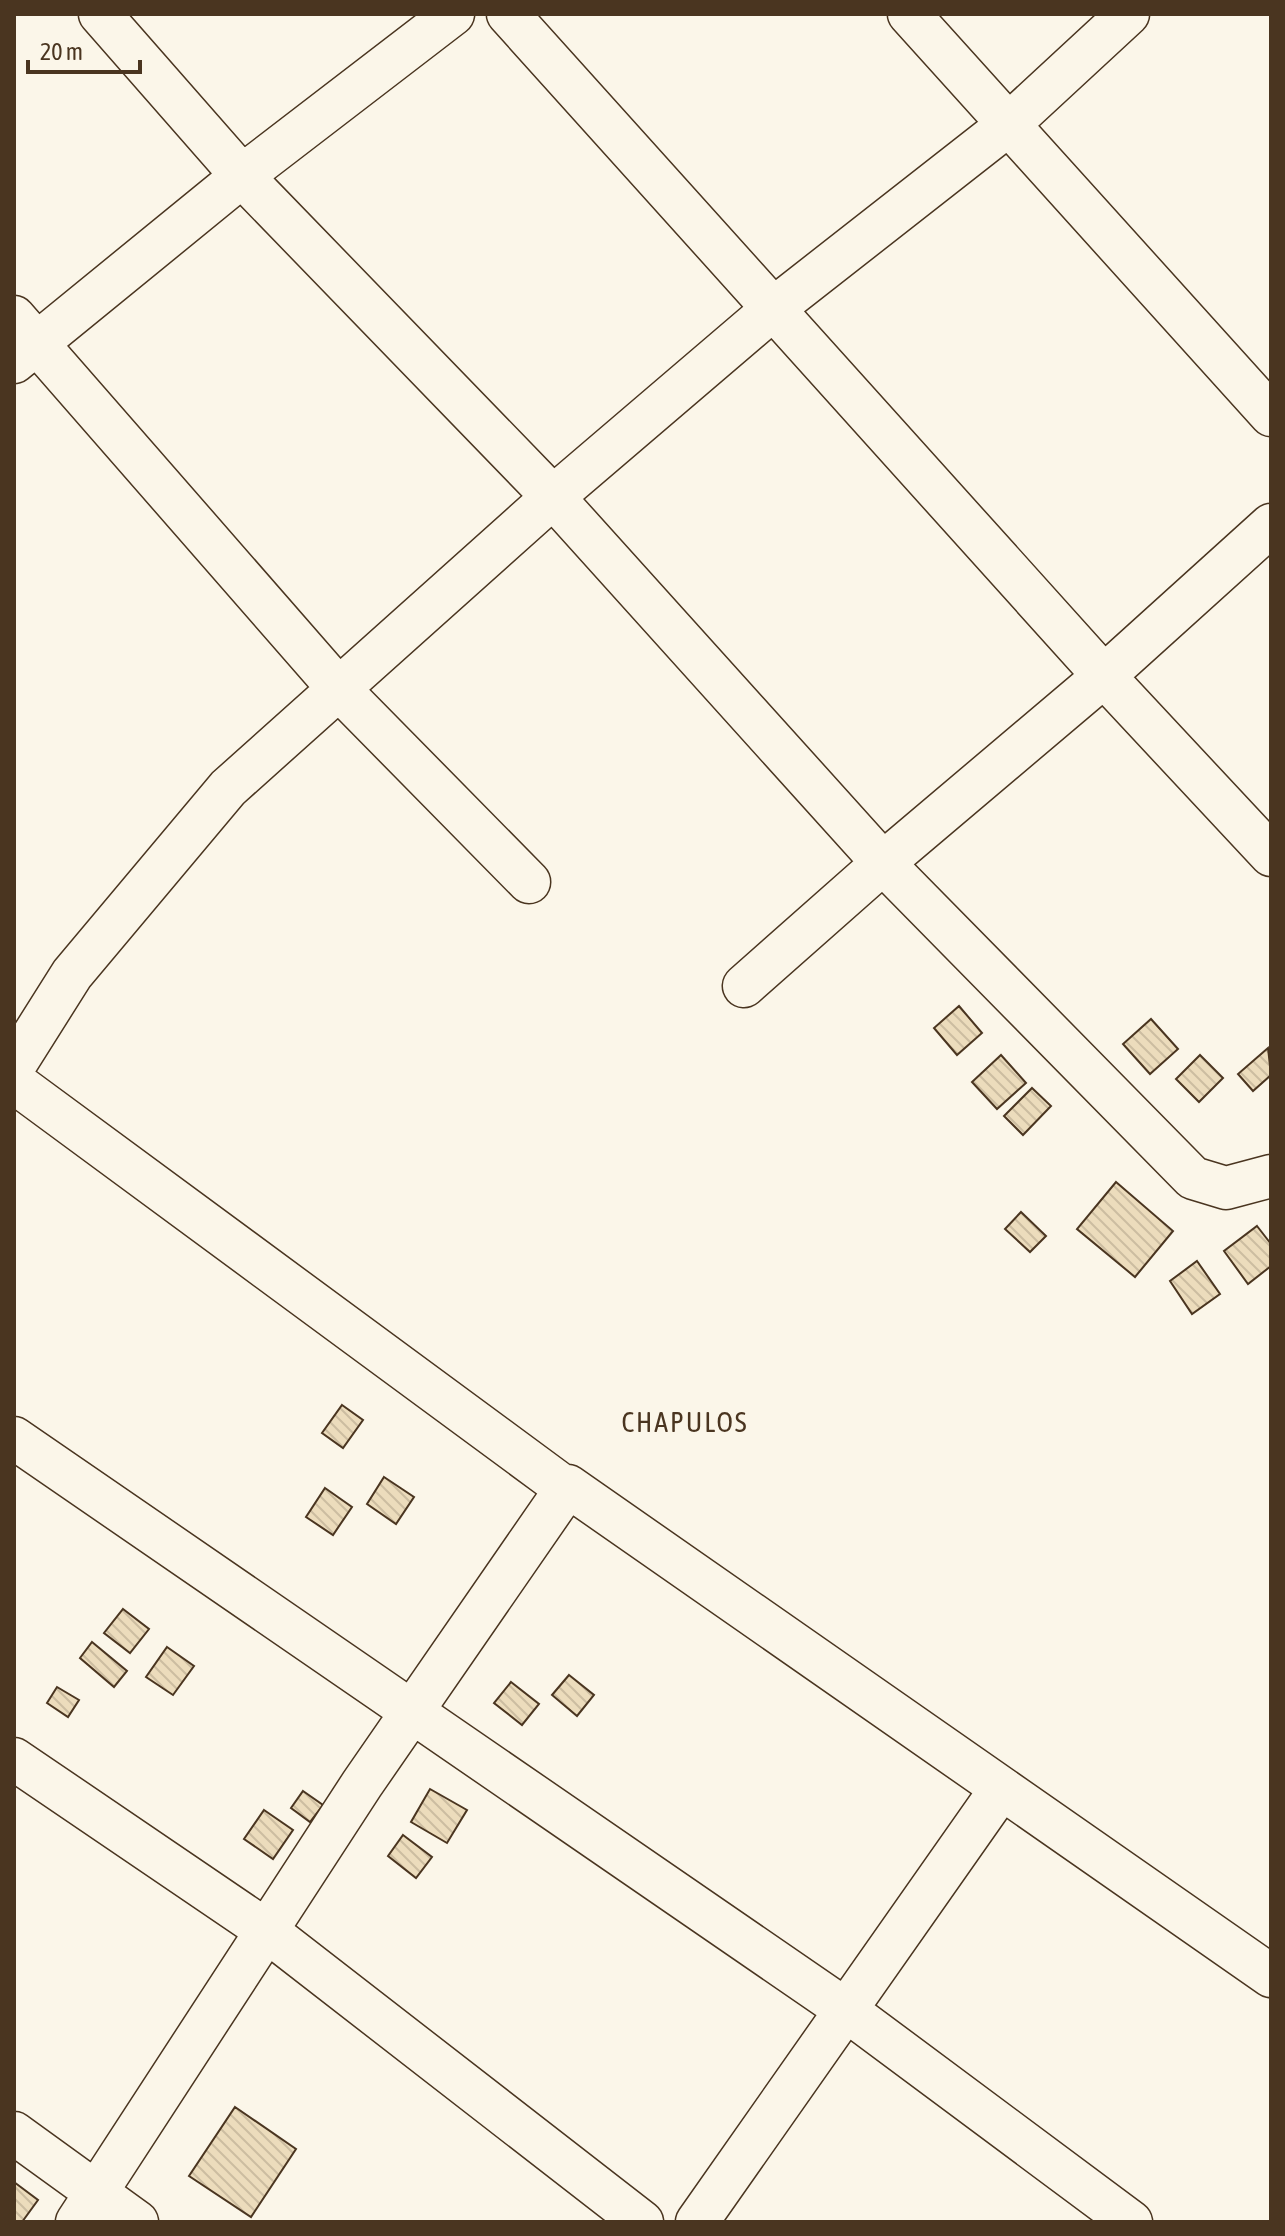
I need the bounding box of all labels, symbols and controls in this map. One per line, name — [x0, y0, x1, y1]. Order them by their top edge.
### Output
scale bar — [28, 24, 140, 74]
text: 20 m — [40, 38, 83, 65]
district label: CHAPULOS — [621, 1406, 749, 1438]

